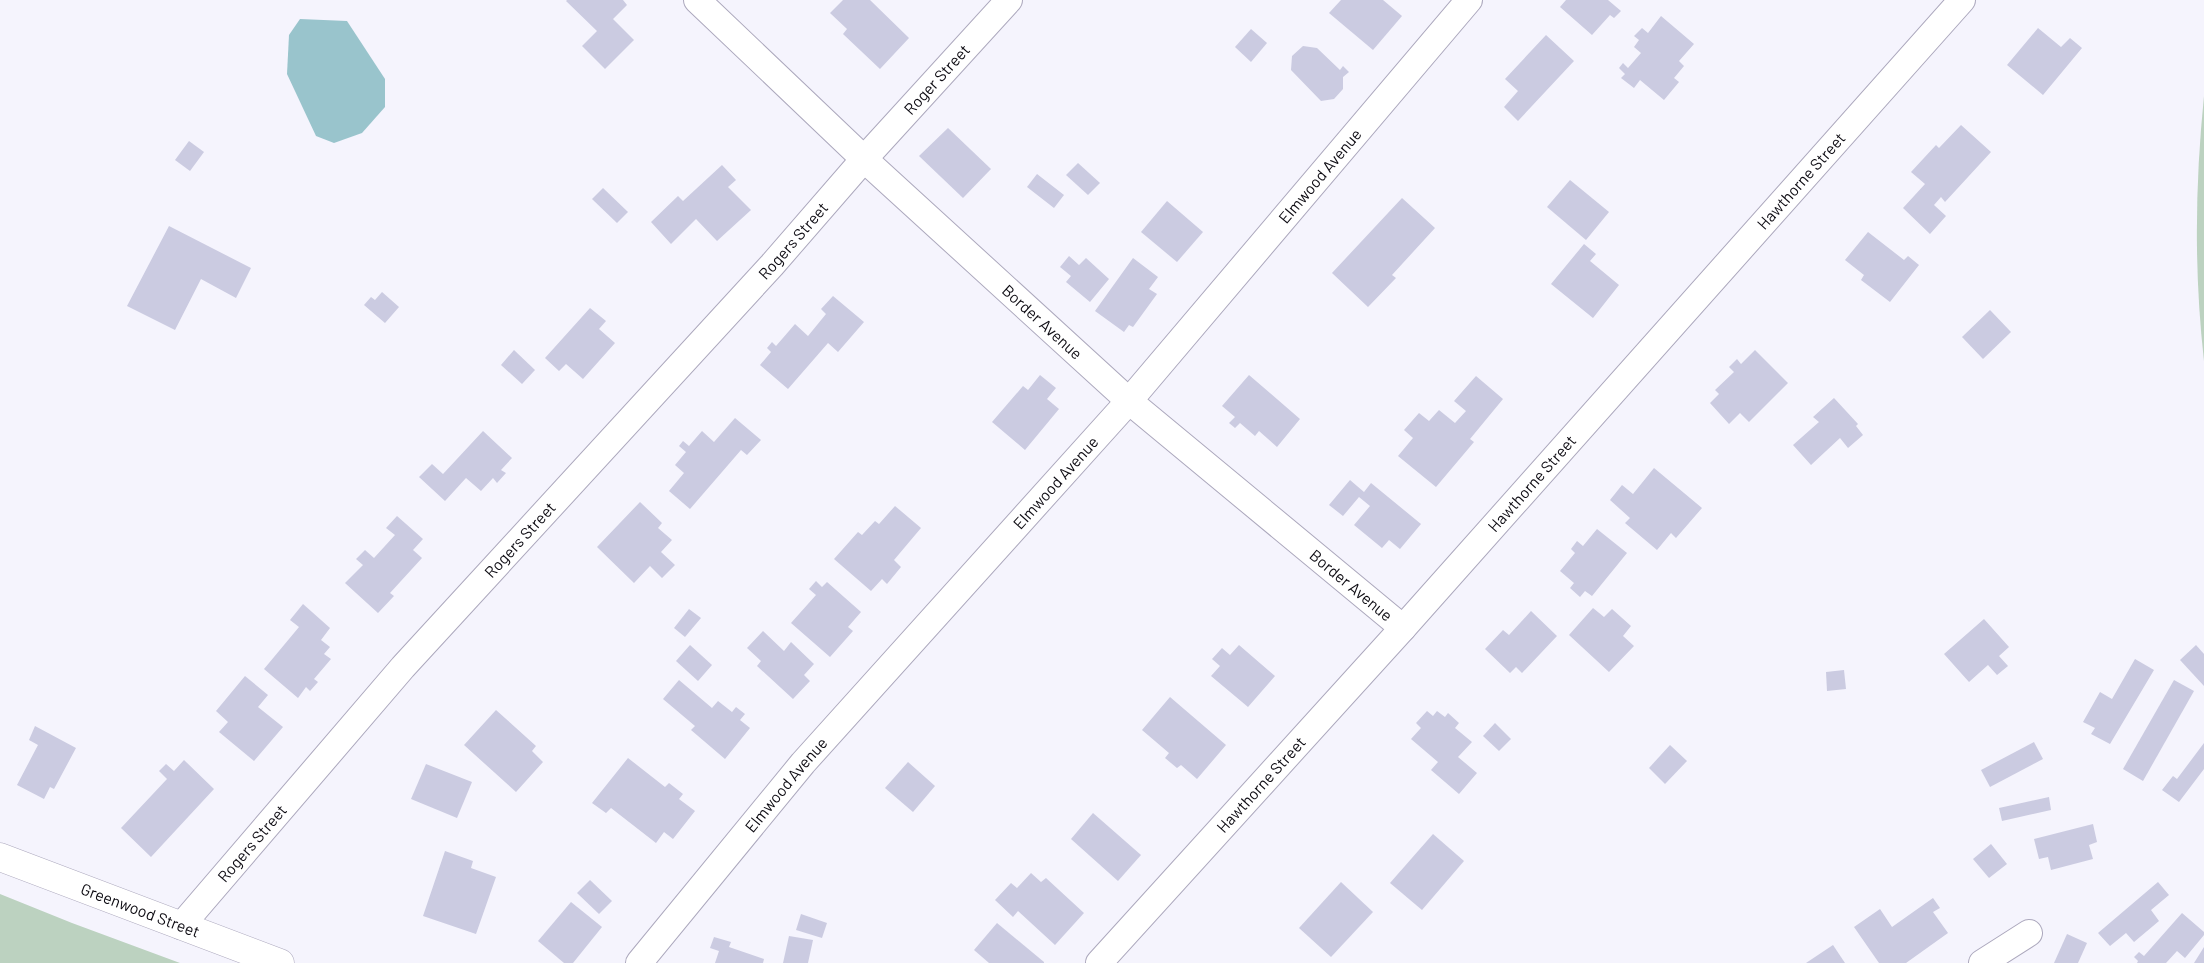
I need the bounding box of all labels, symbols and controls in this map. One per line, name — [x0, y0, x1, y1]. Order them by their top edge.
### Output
street label: Roger Street — [900, 40, 973, 118]
street label: Elmwood Avenue — [1274, 124, 1365, 227]
street label: Hawthorne Street — [1753, 128, 1849, 233]
street label: Rogers Street — [754, 198, 831, 283]
street label: Border Avenue — [999, 280, 1087, 363]
street label: Hawthorne Street — [1483, 431, 1579, 535]
street label: Elmwood Avenue — [1009, 432, 1102, 532]
street label: Rogers Street — [480, 498, 559, 581]
street label: Border Avenue — [1306, 545, 1397, 624]
street label: Hawthorne Street — [1212, 732, 1309, 836]
street label: Elmwood Avenue — [740, 733, 831, 836]
street label: Rogers Street — [213, 800, 290, 886]
street label: Greenwood Street — [78, 879, 203, 941]

